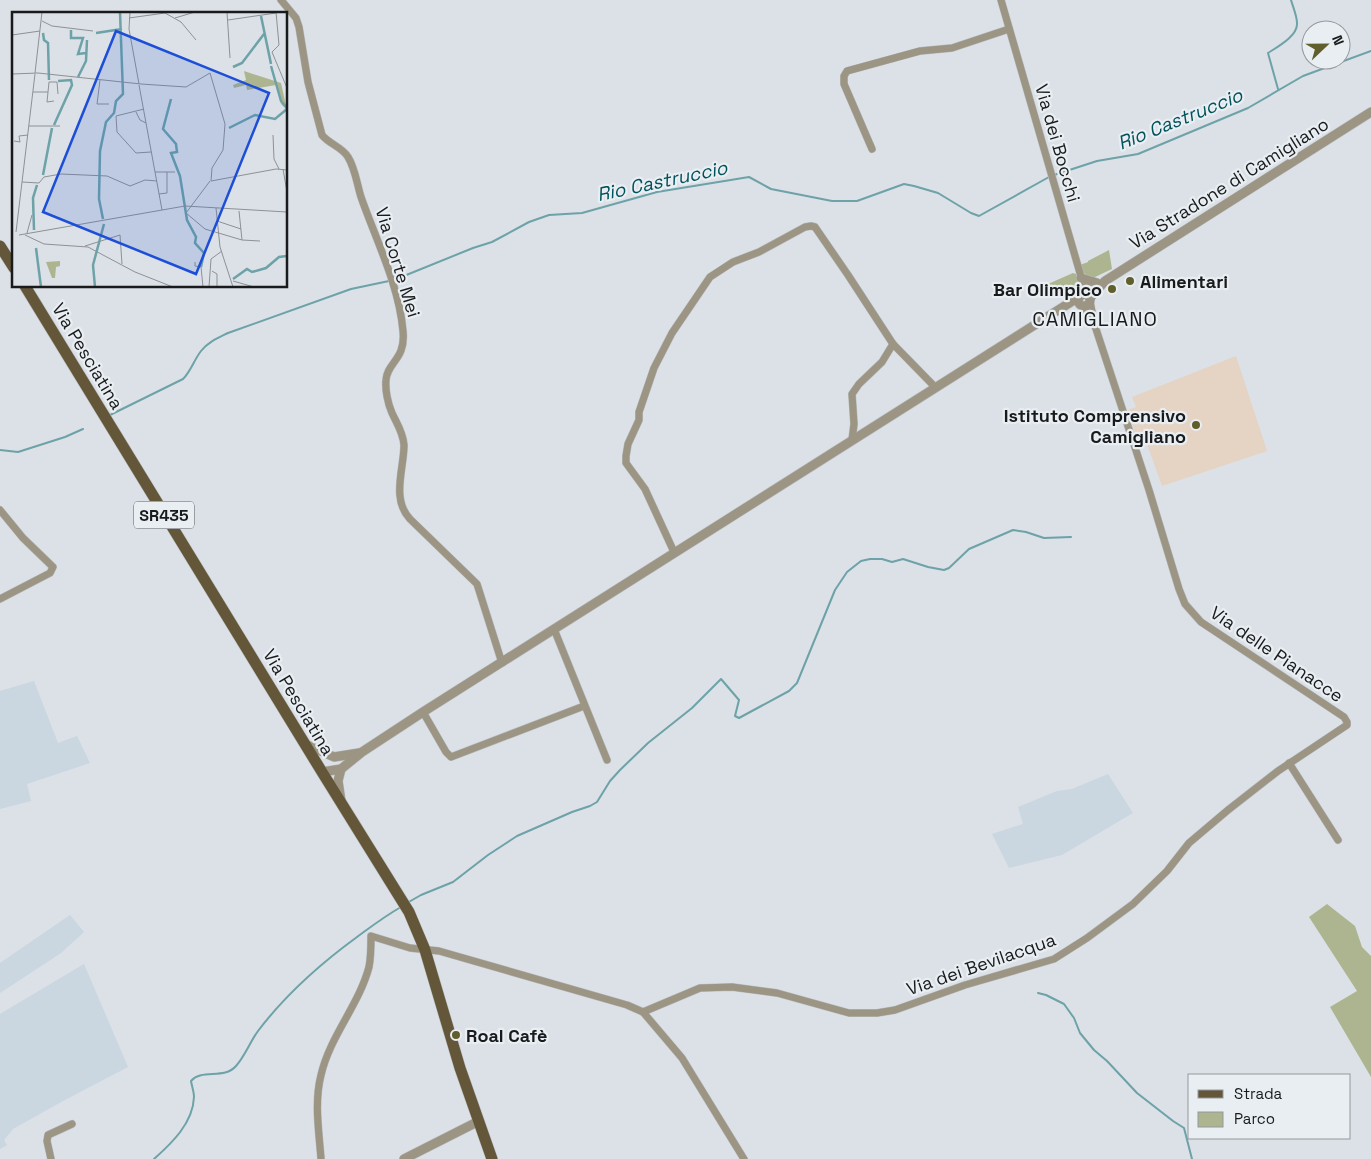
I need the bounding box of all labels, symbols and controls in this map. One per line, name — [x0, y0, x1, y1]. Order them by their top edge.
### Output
inset map — [12, 12, 288, 288]
north arrow — [1301, 20, 1351, 70]
text: N — [1328, 32, 1348, 48]
street label: Via dei Bocchi — [1030, 81, 1086, 205]
water label: Rio Castruccio — [1114, 82, 1247, 155]
street label: Via Stradone di Camigliano — [1125, 112, 1333, 254]
water label: Rio Castruccio — [594, 155, 731, 207]
street label: Via Corte Mei — [370, 204, 426, 320]
place label: Alimentari — [1140, 270, 1228, 293]
marker: Alimentari — [1124, 275, 1136, 287]
place label: Bar Olimpico — [993, 278, 1102, 301]
marker: Bar Olimpico — [1106, 283, 1118, 295]
street label: Via Pesciatina — [47, 299, 129, 413]
district label: CAMIGLIANO — [1032, 306, 1158, 332]
place label: Istituto Comprensivo Camigliano — [1004, 404, 1186, 448]
marker: Istituto Comprensivo Camigliano — [1190, 419, 1202, 431]
road number: SR435 — [134, 502, 194, 528]
street label: Via delle Pianacce — [1206, 601, 1348, 707]
street label: Via Pesciatina — [258, 645, 340, 759]
street label: Via dei Bevilacqua — [903, 928, 1059, 1000]
place label: Roal Cafè — [466, 1024, 547, 1047]
marker: Roal Cafè — [450, 1029, 462, 1041]
legend — [1188, 1074, 1351, 1139]
text: Strada — [1234, 1084, 1283, 1103]
text: Parco — [1234, 1109, 1275, 1128]

